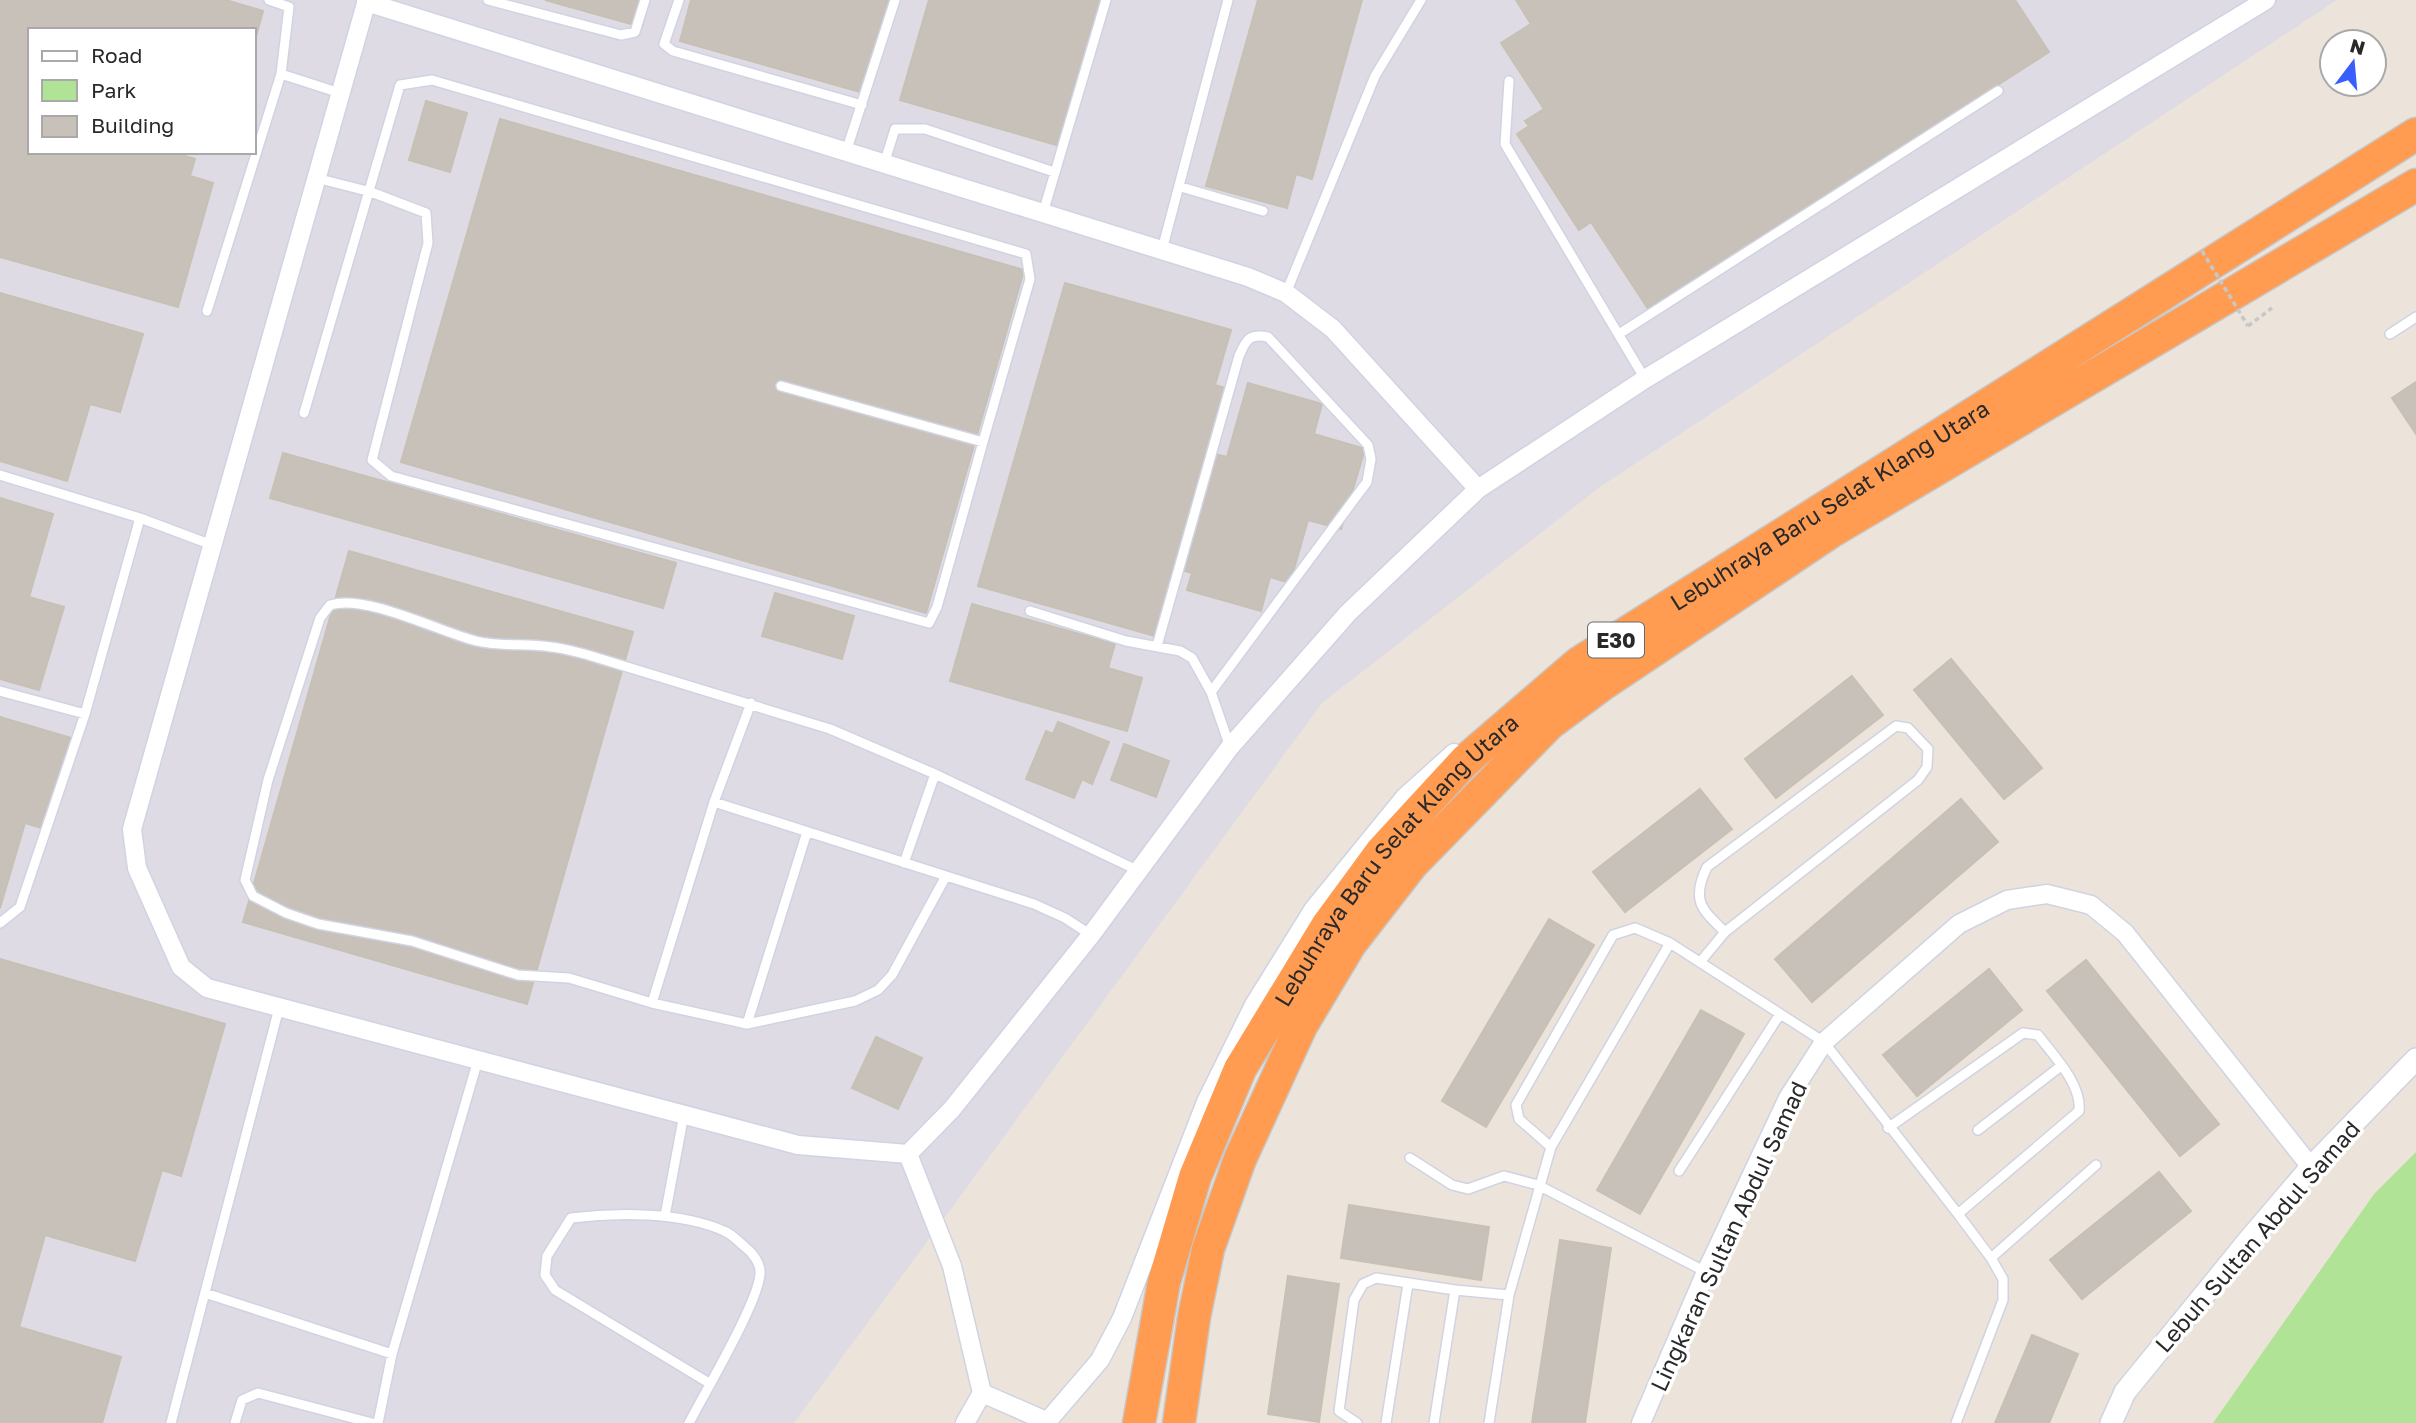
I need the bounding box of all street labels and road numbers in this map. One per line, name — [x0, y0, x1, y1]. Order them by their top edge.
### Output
street label: Lebuhraya Baru Selat Klang Utara — [1665, 394, 1994, 616]
road number: E30 — [1588, 622, 1644, 658]
street label: Lebuhraya Baru Selat Klang Utara — [1268, 708, 1524, 1011]
street label: Lingkaran Sultan Abdul Samad — [1644, 1077, 1812, 1395]
street label: Lebuh Sultan Abdul Samad — [2149, 1114, 2365, 1358]

